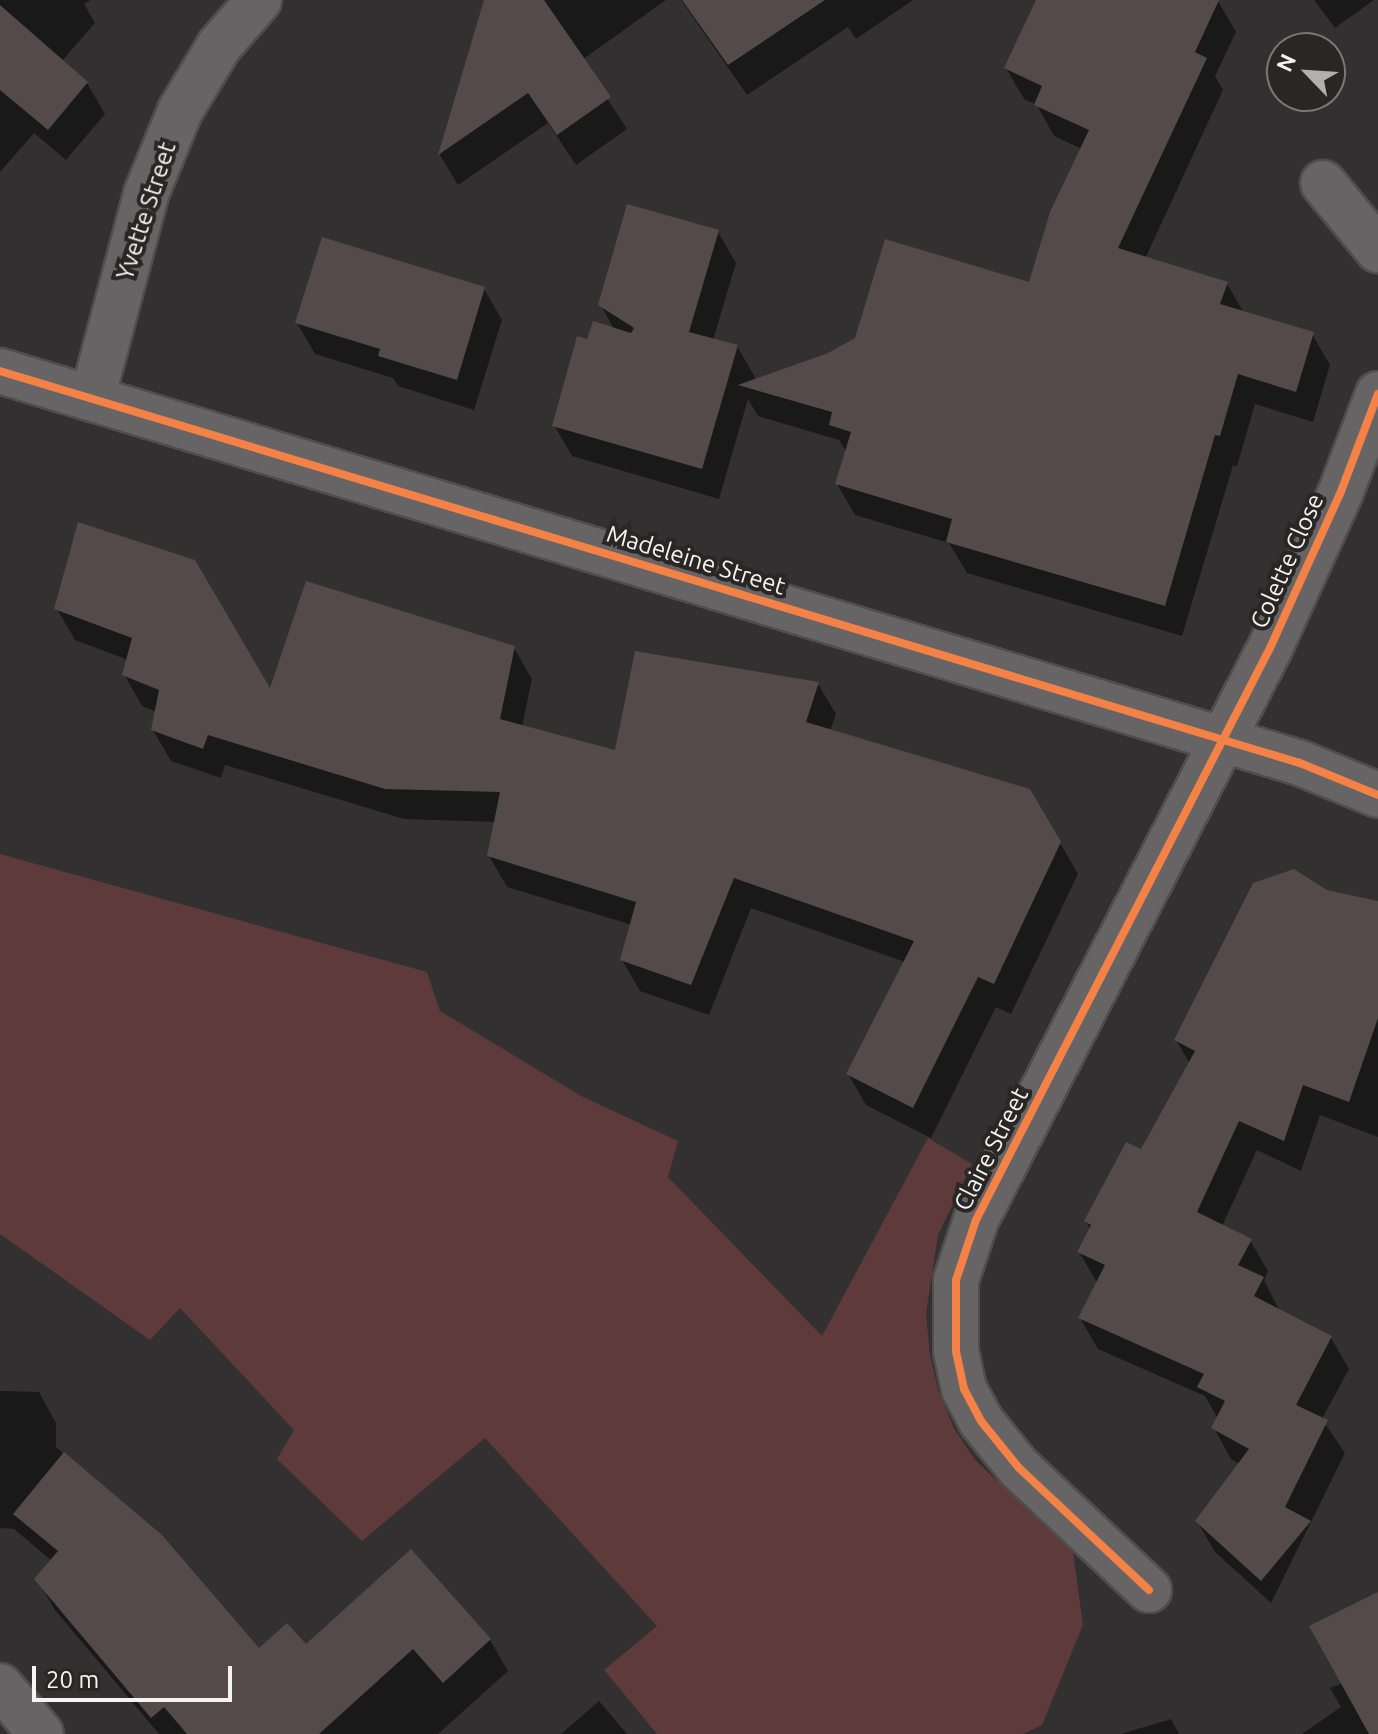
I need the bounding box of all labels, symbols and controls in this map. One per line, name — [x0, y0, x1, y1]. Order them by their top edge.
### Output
north arrow — [1266, 32, 1346, 112]
text: N — [1271, 50, 1300, 75]
street label: Yvette Street — [110, 138, 182, 284]
street label: Colette Close — [1244, 489, 1330, 633]
street label: Madeleine Street — [603, 519, 789, 601]
street label: Claire Street — [948, 1083, 1034, 1215]
scale bar — [36, 1650, 236, 1700]
text: 20 m — [46, 1666, 99, 1693]

